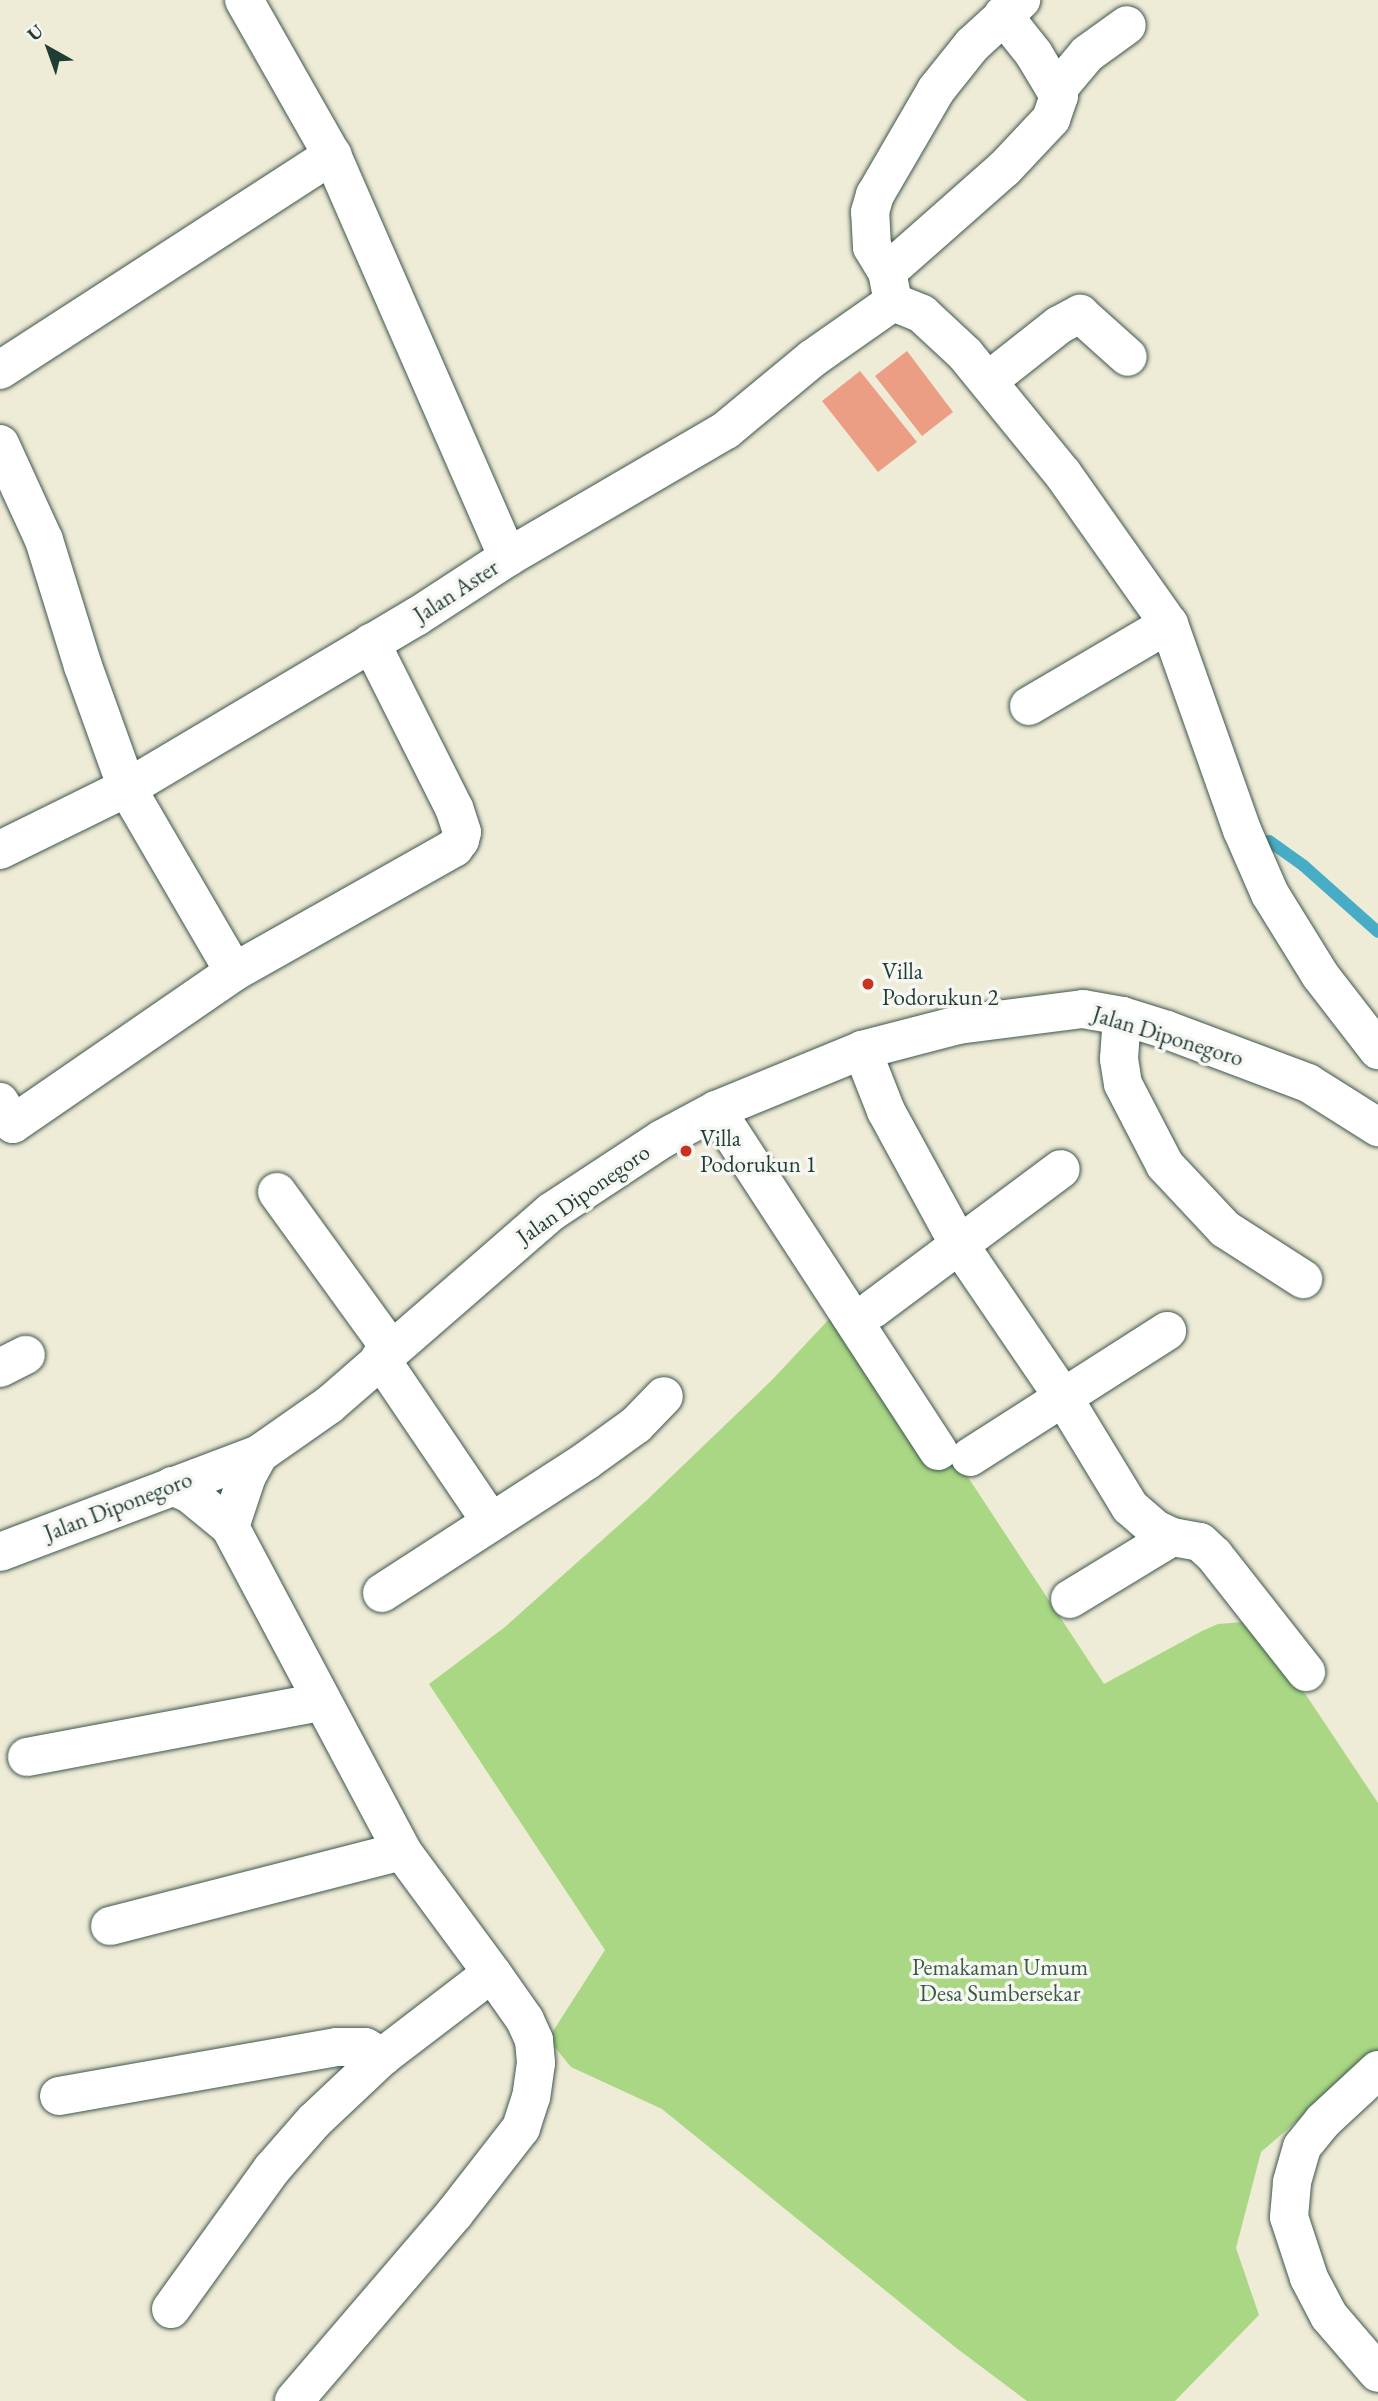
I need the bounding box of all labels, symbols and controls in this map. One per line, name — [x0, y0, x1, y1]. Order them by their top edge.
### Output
north arrow — [14, 14, 84, 84]
text: U — [22, 18, 49, 47]
street label: Jalan Aster — [408, 553, 504, 629]
place label: Villa Podorukun 2 — [882, 957, 998, 1011]
marker: Villa Podorukun 2 — [860, 976, 876, 992]
street label: Jalan Diponegoro — [1089, 1000, 1247, 1072]
place label: Villa Podorukun 1 — [700, 1124, 816, 1178]
street label: Jalan Diponegoro — [511, 1138, 655, 1250]
marker: Villa Podorukun 1 — [678, 1143, 694, 1159]
street label: Jalan Diponegoro — [40, 1465, 196, 1547]
park label: Pemakaman Umum Desa Sumbersekar — [912, 1953, 1088, 2007]

